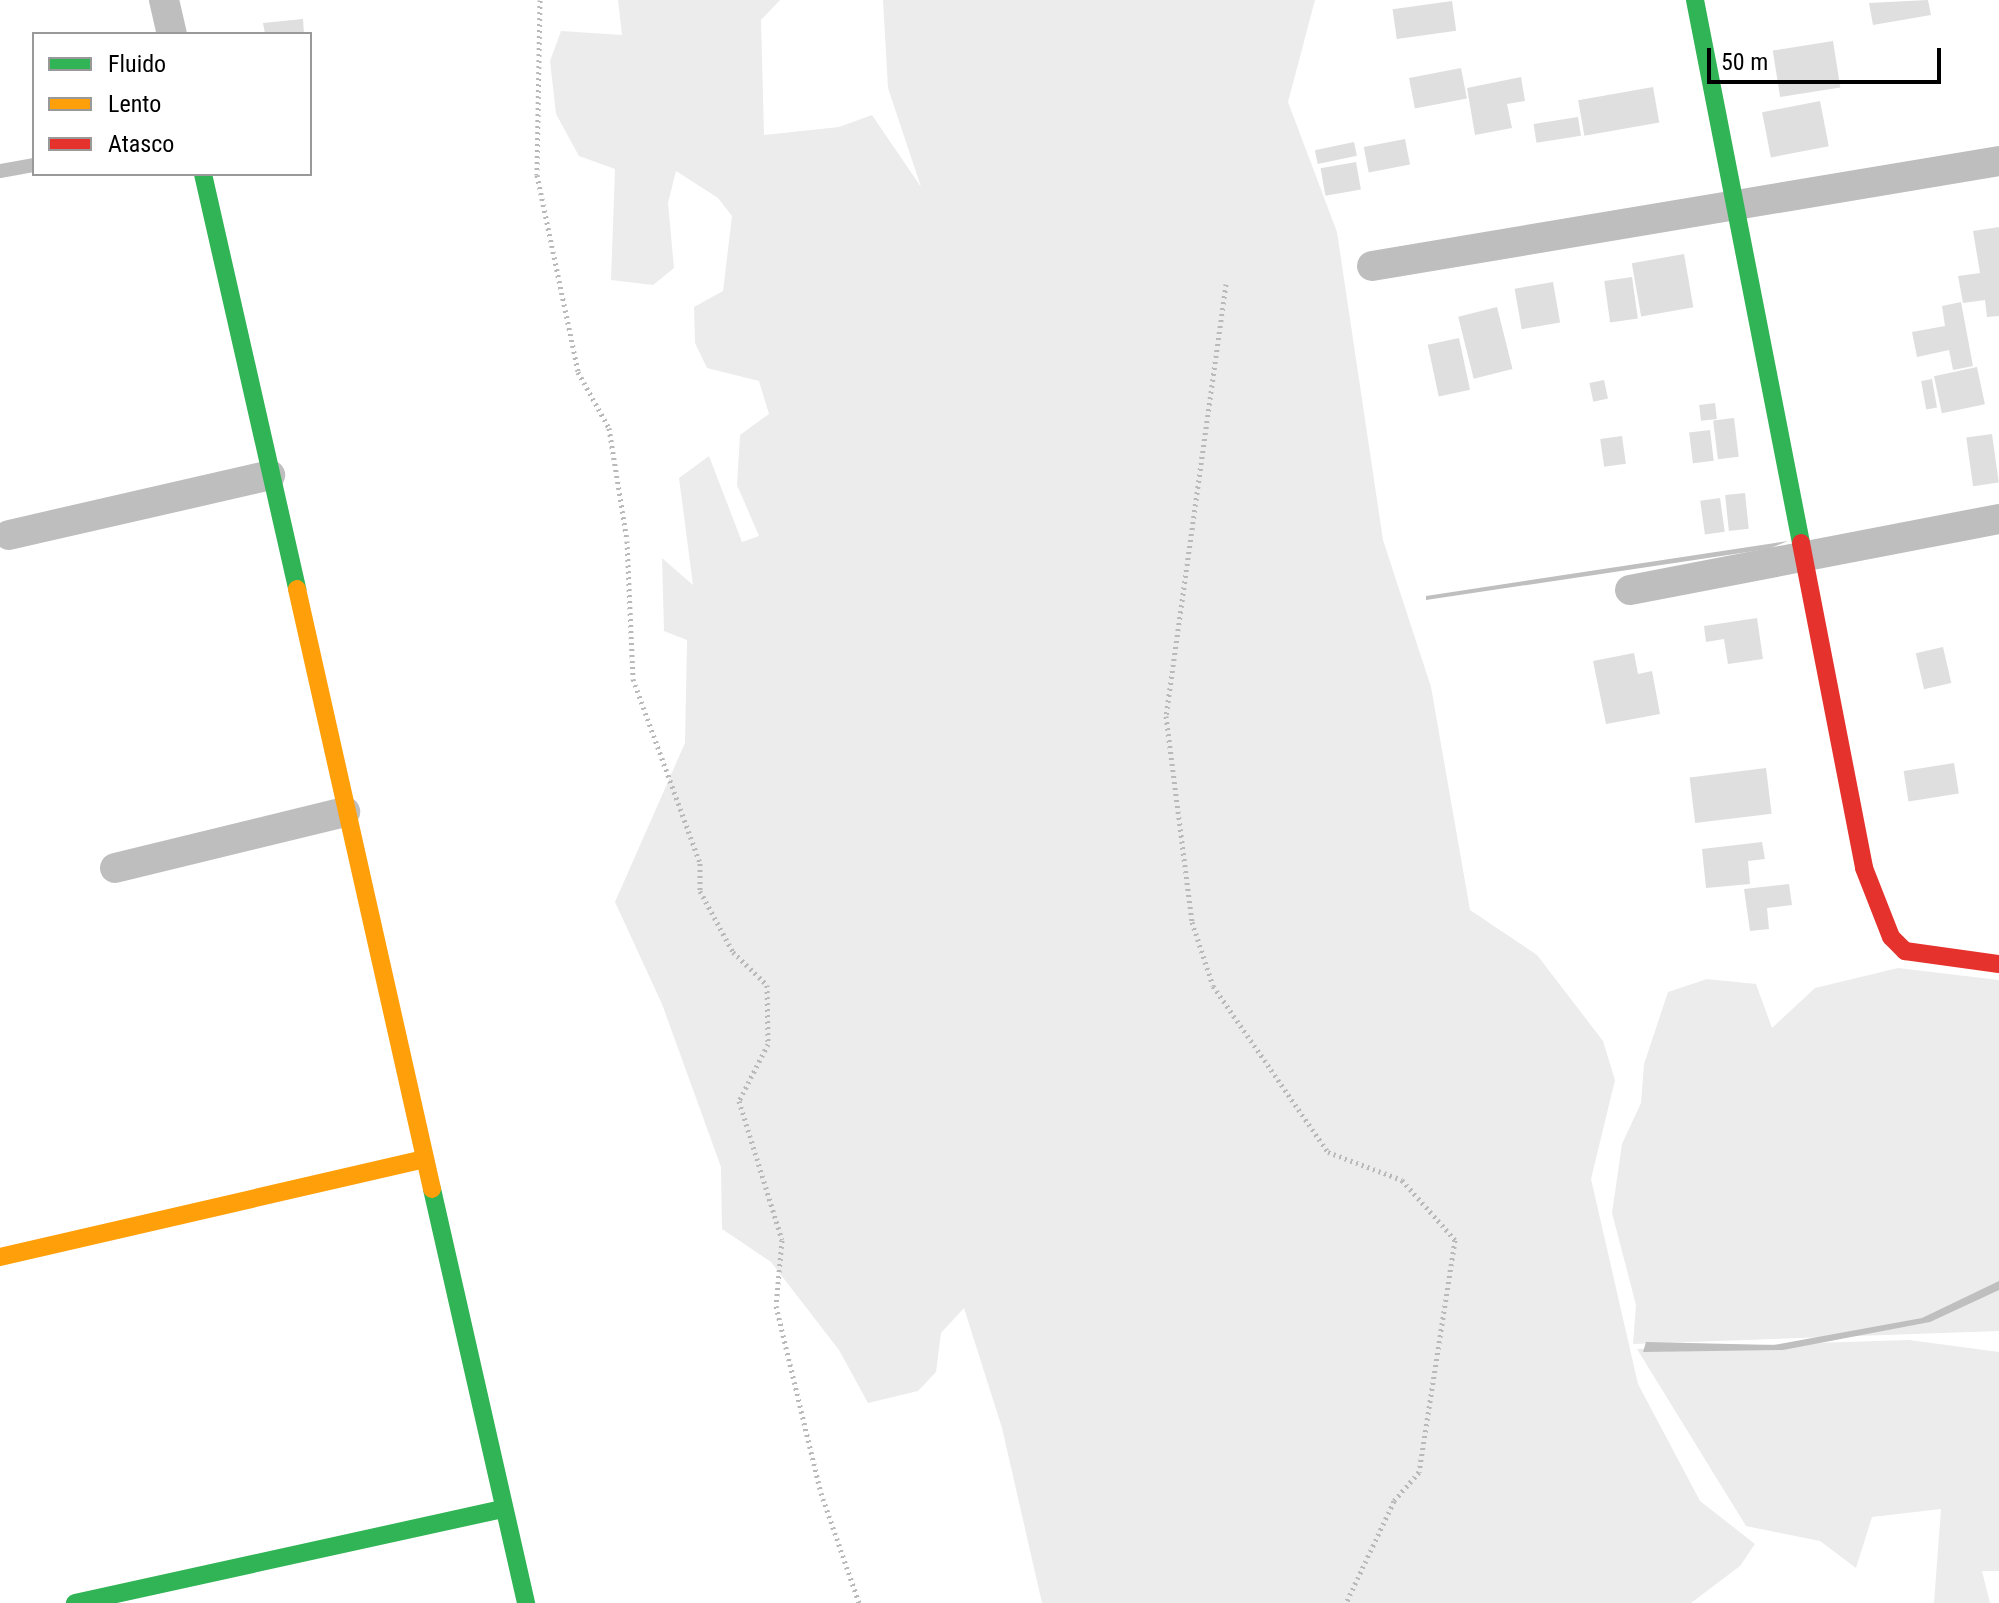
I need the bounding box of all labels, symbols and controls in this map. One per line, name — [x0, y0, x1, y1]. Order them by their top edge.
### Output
legend — [32, 32, 312, 176]
scale bar — [1711, 32, 1945, 82]
text: 50 m — [1721, 48, 1768, 76]
text: Fluido — [108, 50, 166, 78]
text: Lento — [108, 90, 161, 118]
text: Atasco — [108, 130, 174, 158]

